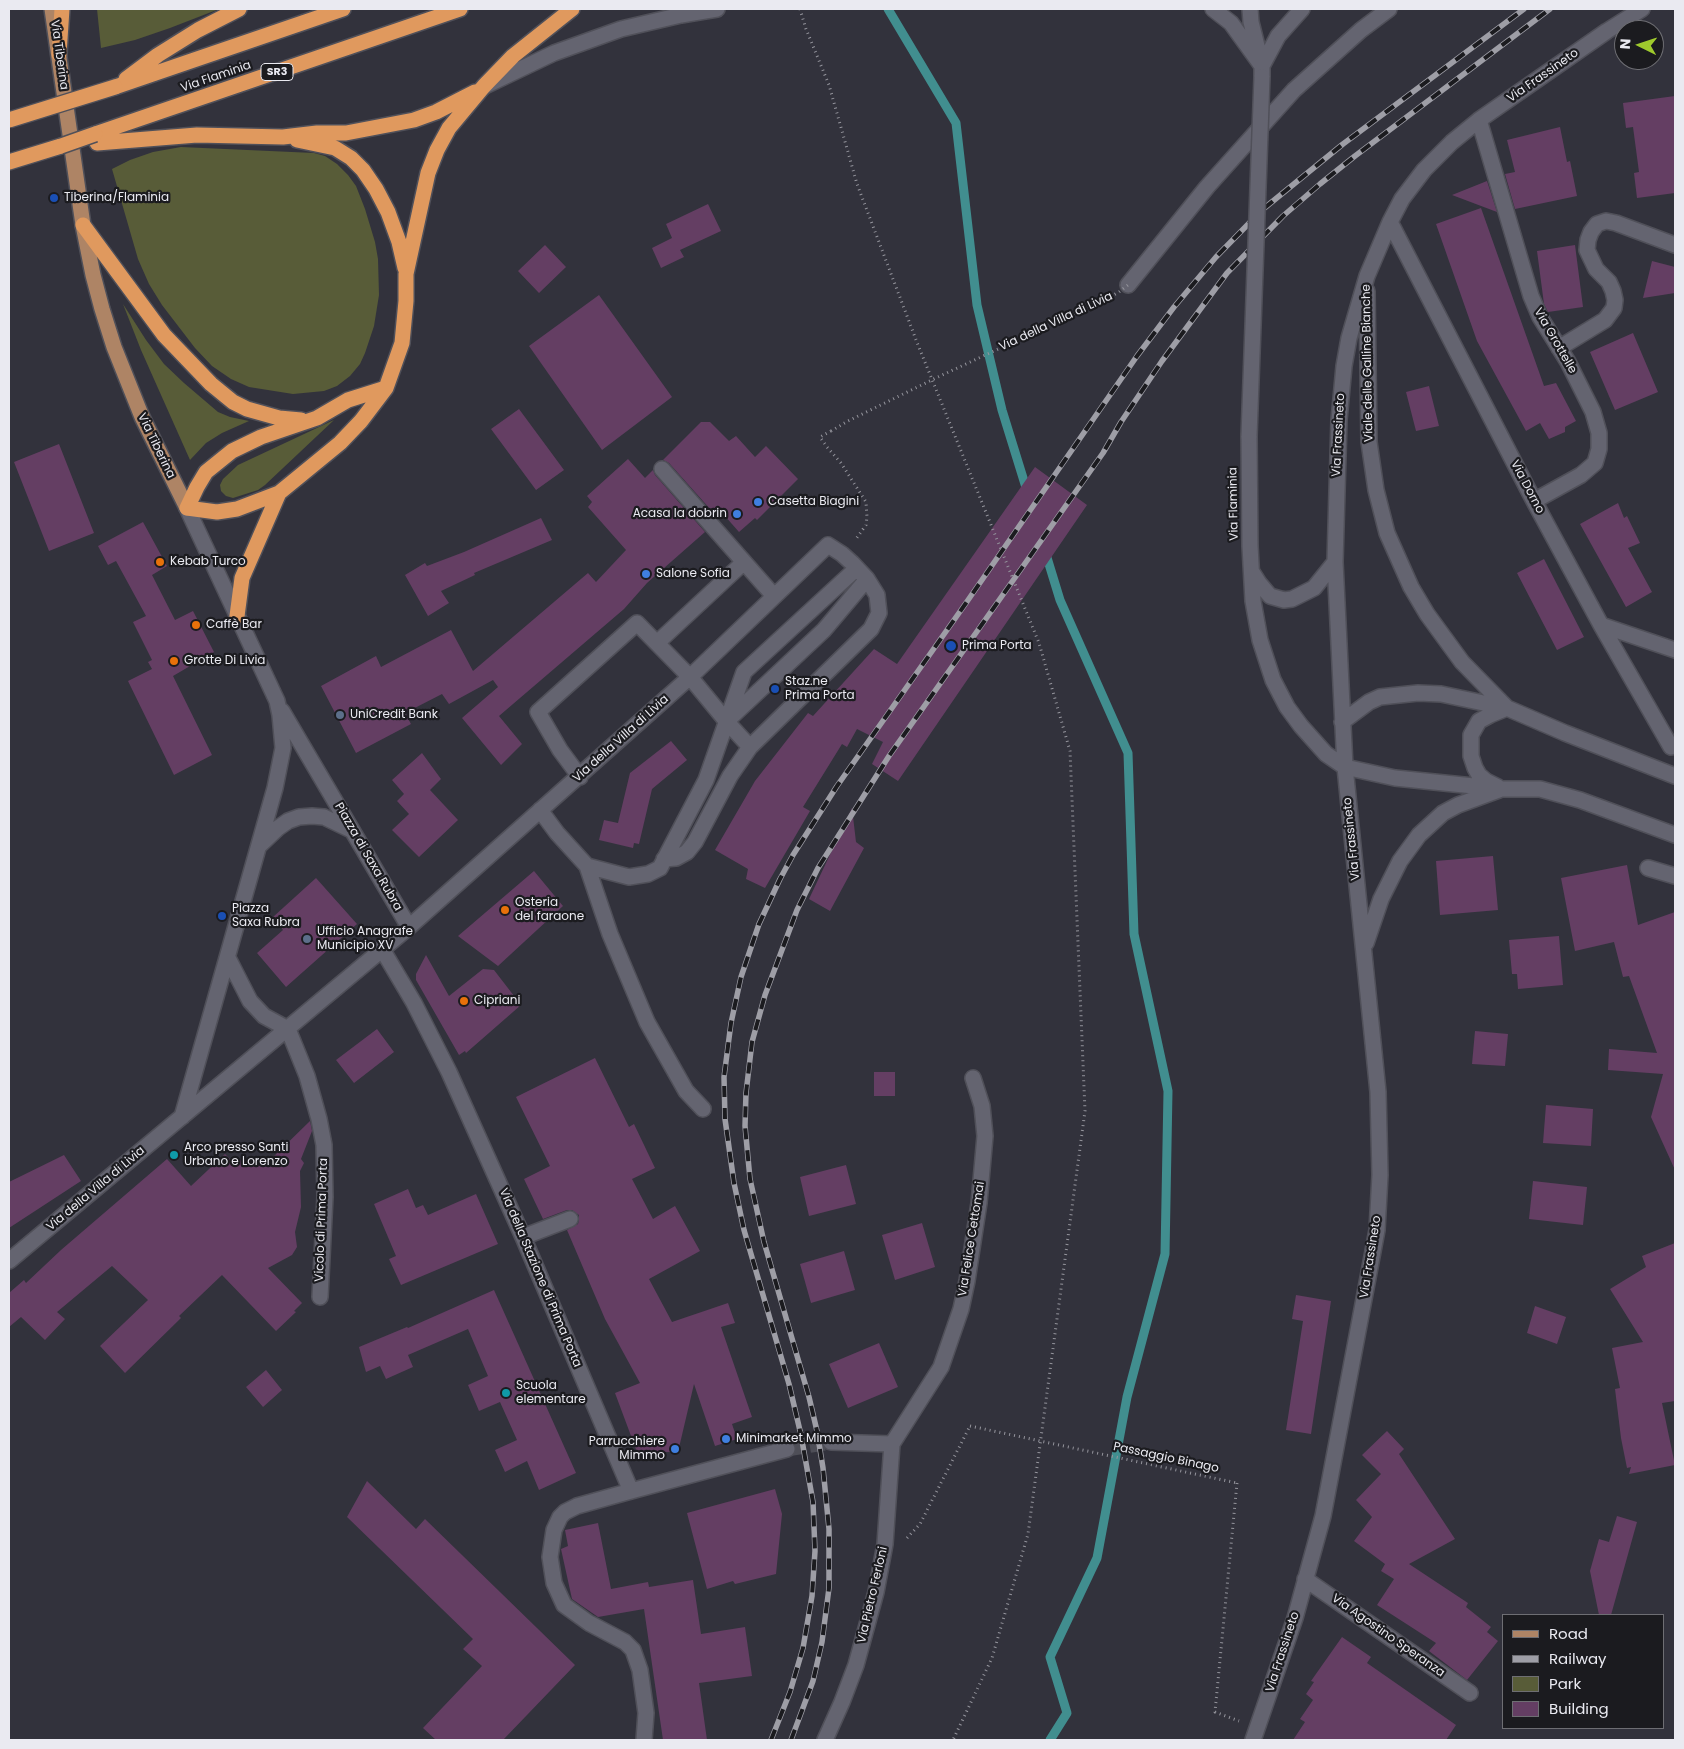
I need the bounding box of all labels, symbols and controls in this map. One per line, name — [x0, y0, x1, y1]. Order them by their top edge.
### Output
street label: Via Tiberina — [47, 19, 71, 91]
north arrow — [1614, 20, 1664, 70]
text: N — [1615, 38, 1635, 50]
street label: Via Frassineto — [1505, 46, 1581, 106]
street label: Via Flaminia — [179, 58, 253, 96]
road number: SR3 — [261, 64, 293, 80]
place label: Tiberina/Flaminia — [64, 191, 169, 205]
marker: Tiberina/Flaminia — [48, 192, 60, 204]
street label: Viale delle Galline Bianche — [1359, 284, 1377, 442]
street label: Via della Villa di Livia — [997, 289, 1115, 355]
street label: Via Grottelle — [1530, 306, 1580, 376]
street label: Via Frassineto — [1330, 393, 1348, 477]
street label: Via Tiberina — [134, 411, 178, 481]
street label: Via Dorno — [1507, 458, 1547, 516]
street label: Via Flaminia — [1226, 467, 1242, 541]
place label: Casetta Biagini — [768, 495, 859, 509]
marker: Casetta Biagini — [752, 496, 764, 508]
place label: Acasa la dobrin — [633, 507, 727, 521]
marker: Acasa la dobrin — [731, 508, 743, 520]
place label: Kebab Turco — [170, 555, 246, 569]
marker: Kebab Turco — [154, 556, 166, 568]
place label: Salone Sofia — [656, 567, 730, 581]
marker: Salone Sofia — [640, 568, 652, 580]
place label: Caffè Bar — [206, 618, 262, 632]
marker: Caffè Bar — [190, 619, 202, 631]
marker: Prima Porta — [944, 639, 958, 653]
place label: Prima Porta — [962, 639, 1032, 653]
place label: Grotte Di Livia — [184, 654, 265, 668]
marker: Grotte Di Livia — [168, 655, 180, 667]
place label: Staz.ne Prima Porta — [785, 675, 855, 703]
marker: Staz.ne Prima Porta — [769, 683, 781, 695]
street label: Via della Villa di Livia — [570, 692, 672, 786]
place label: UniCredit Bank — [350, 708, 438, 722]
marker: UniCredit Bank — [334, 709, 346, 721]
street label: Via Frassineto — [1340, 797, 1364, 881]
street label: Piazza di Saxa Rubra — [331, 800, 405, 914]
place label: Osteria del faraone — [515, 896, 584, 924]
place label: Piazza Saxa Rubra — [232, 902, 300, 930]
marker: Osteria del faraone — [499, 904, 511, 916]
marker: Piazza Saxa Rubra — [216, 910, 228, 922]
place label: Ufficio Anagrafe Municipio XV — [317, 925, 413, 953]
marker: Ufficio Anagrafe Municipio XV — [301, 933, 313, 945]
place label: Cipriani — [474, 994, 520, 1008]
marker: Cipriani — [458, 995, 470, 1007]
place label: Arco presso Santi Urbano e Lorenzo — [184, 1141, 288, 1169]
street label: Via della Villa di Livia — [44, 1144, 148, 1234]
marker: Arco presso Santi Urbano e Lorenzo — [168, 1149, 180, 1161]
street label: Vicolo di Prima Porta — [313, 1158, 331, 1282]
street label: Via Felice Cettomai — [956, 1180, 988, 1298]
street label: Via della Stazione di Prima Porta — [496, 1186, 584, 1370]
street label: Via Frassineto — [1357, 1215, 1385, 1299]
place label: Scuola elementare — [516, 1379, 586, 1407]
marker: Scuola elementare — [500, 1387, 512, 1399]
place label: Minimarket Mimmo — [736, 1432, 852, 1446]
marker: Minimarket Mimmo — [720, 1433, 732, 1445]
place label: Parrucchiere Mimmo — [589, 1435, 665, 1463]
street label: Passaggio Binago — [1112, 1440, 1220, 1476]
marker: Parrucchiere Mimmo — [669, 1443, 681, 1455]
street label: Via Pietro Ferloni — [855, 1545, 891, 1645]
street label: Via Agostino Speranza — [1329, 1591, 1447, 1681]
street label: Via Frassineto — [1263, 1610, 1303, 1694]
legend — [1502, 1614, 1664, 1729]
text: Road — [1549, 1623, 1588, 1644]
text: Railway — [1549, 1648, 1607, 1669]
text: Park — [1549, 1673, 1581, 1694]
text: Building — [1549, 1698, 1609, 1719]

